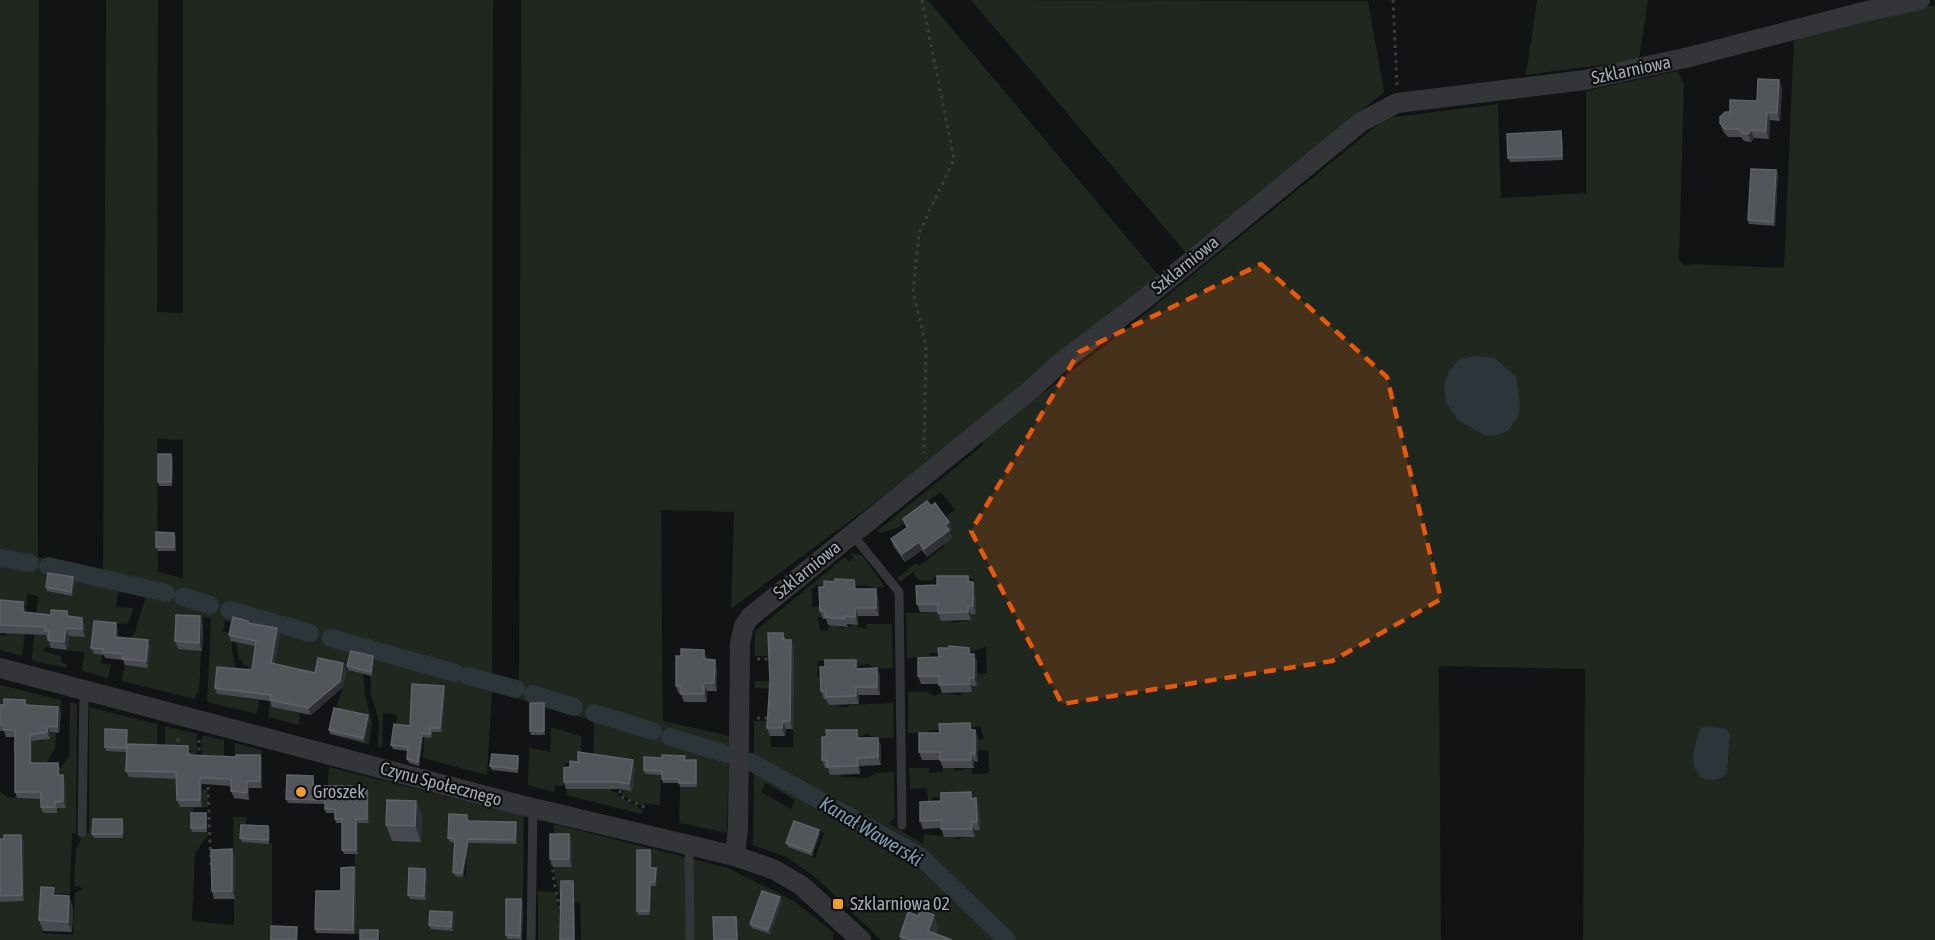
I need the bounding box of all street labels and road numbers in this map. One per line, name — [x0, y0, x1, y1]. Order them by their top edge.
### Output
street label: Szklarniowa — [1589, 51, 1672, 88]
street label: Szklarniowa — [1147, 231, 1223, 298]
street label: Szklarniowa — [769, 536, 845, 603]
street label: Czynu Społecznego — [378, 757, 504, 810]

